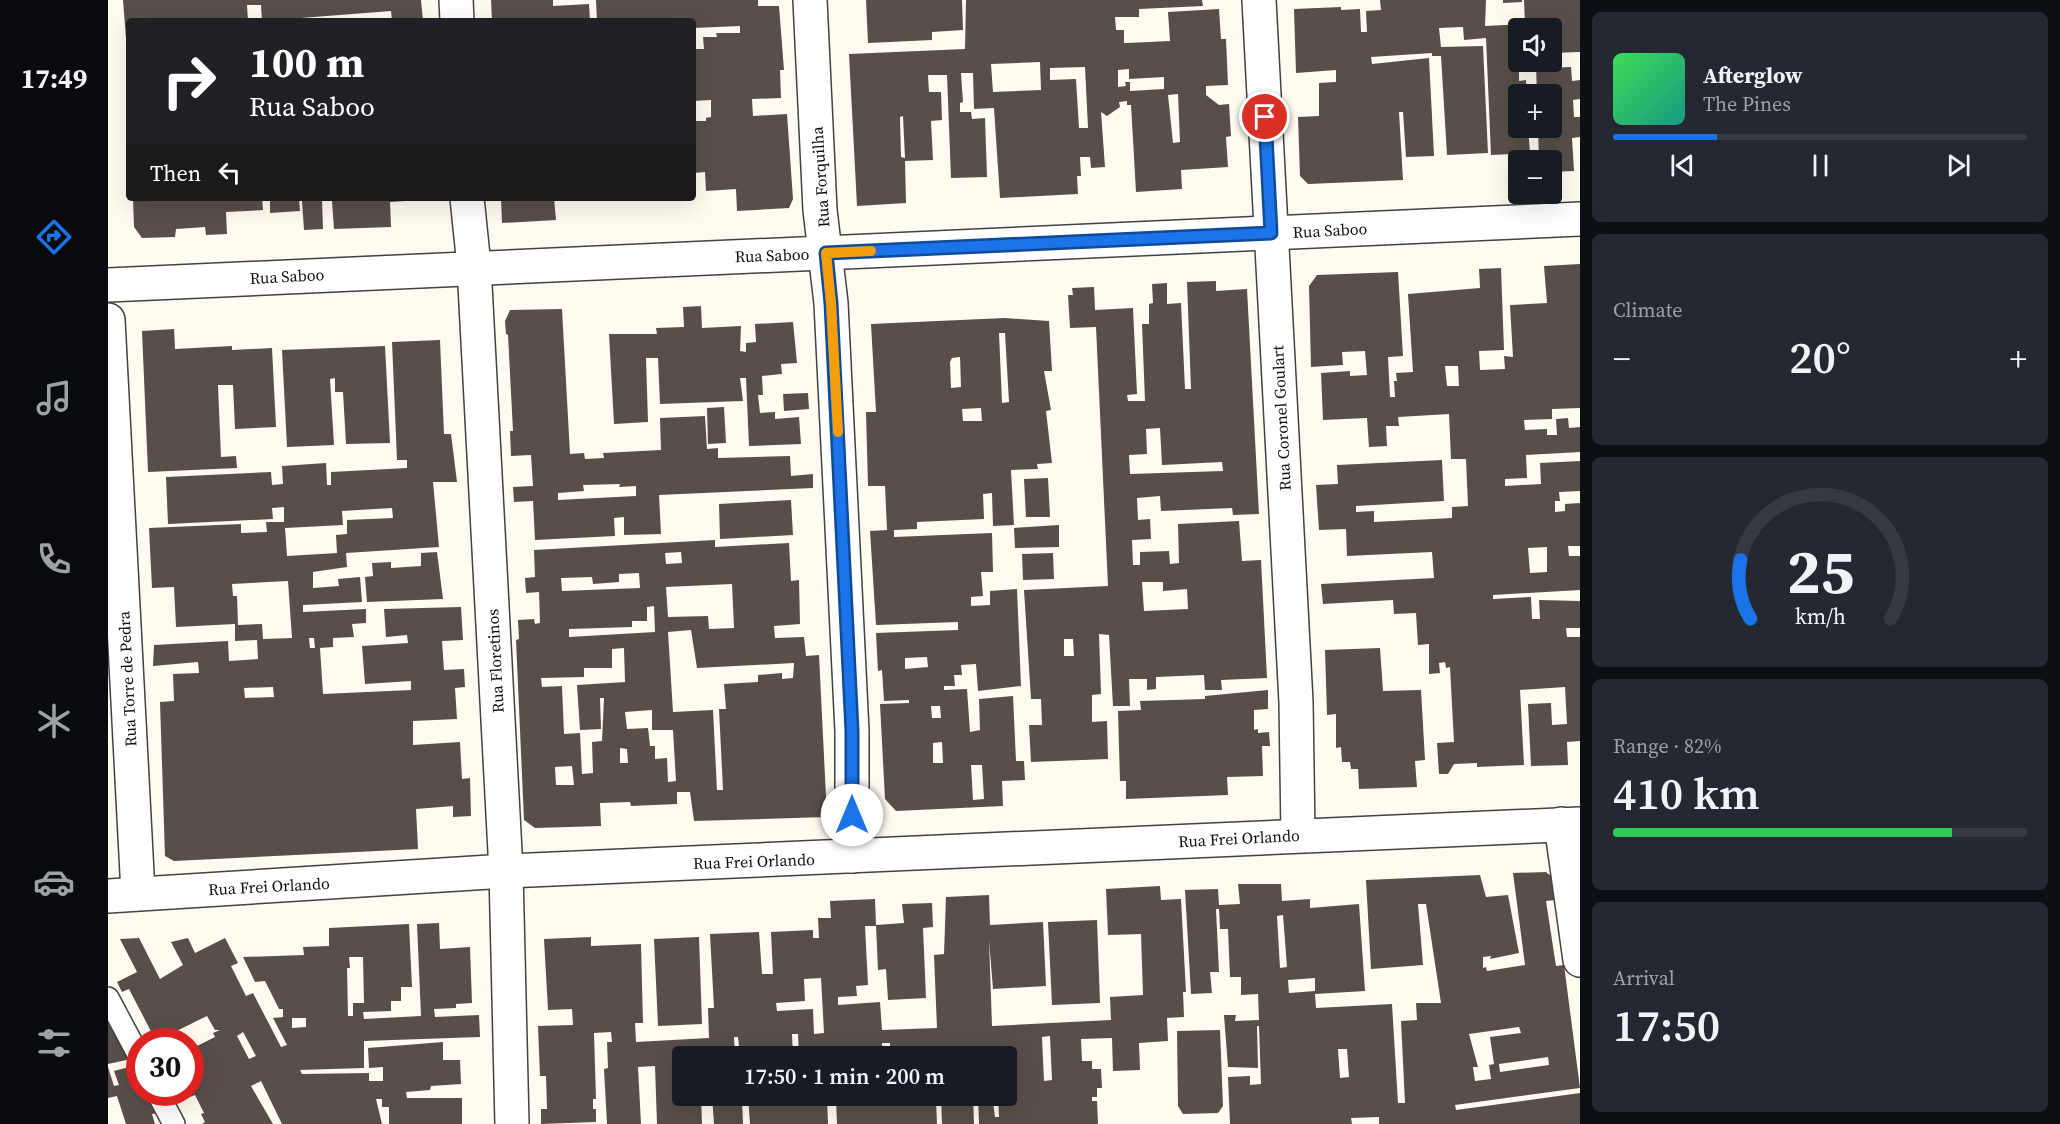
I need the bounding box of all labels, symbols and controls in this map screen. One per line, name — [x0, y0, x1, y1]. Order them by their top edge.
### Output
map controls — [1508, 18, 1562, 204]
button: sound — [1508, 18, 1562, 72]
text: 100 m — [249, 33, 364, 91]
icon: right — [150, 42, 228, 120]
text: 17:49 — [21, 60, 87, 97]
text: Afterglow — [1703, 60, 1803, 90]
button: + — [1508, 84, 1562, 138]
text: Rua Saboo — [249, 88, 375, 125]
text: The Pines — [1703, 90, 1791, 118]
pin — [1239, 91, 1290, 142]
icon: arrive — [1248, 100, 1281, 133]
street label: Rua Forquilha — [805, 125, 834, 228]
icon: previous — [1666, 149, 1699, 182]
icon: pause — [1804, 149, 1837, 182]
icon: next — [1942, 149, 1975, 182]
button: − — [1508, 150, 1562, 204]
icon: left — [213, 156, 246, 189]
text: Then — [150, 158, 201, 188]
icon: directions — [33, 216, 75, 258]
street label: Rua Saboo — [1292, 217, 1368, 243]
street label: Rua Saboo — [734, 243, 810, 267]
street label: Rua Saboo — [249, 263, 325, 289]
text: Climate — [1613, 296, 1682, 324]
text: 20° — [1789, 326, 1851, 388]
text: − — [1613, 336, 1631, 381]
text: + — [2010, 336, 2027, 381]
street label: Rua Coronel Goulart — [1266, 344, 1296, 491]
icon: music — [33, 377, 75, 419]
text: 25 — [1786, 528, 1854, 614]
icon: phone — [33, 538, 75, 580]
text: km/h — [1794, 602, 1846, 631]
street label: Rua Floretinos — [481, 608, 509, 714]
street label: Rua Torre de Pedra — [112, 610, 142, 747]
icon: climate — [33, 700, 75, 742]
text: Range · 82% — [1613, 732, 1722, 760]
text: 410 km — [1613, 762, 1760, 824]
position arrow — [820, 783, 884, 847]
street label: Rua Frei Orlando — [1178, 824, 1301, 852]
street label: Rua Frei Orlando — [693, 848, 815, 874]
icon: car — [33, 861, 75, 903]
street label: Rua Frei Orlando — [208, 872, 331, 900]
text: Arrival — [1613, 964, 1675, 992]
text: 17:50 — [1613, 994, 1720, 1056]
icon: filters — [33, 1022, 75, 1064]
speed limit sign: 30 — [126, 1028, 204, 1106]
text: 17:50 · 1 min · 200 m — [744, 1061, 945, 1091]

